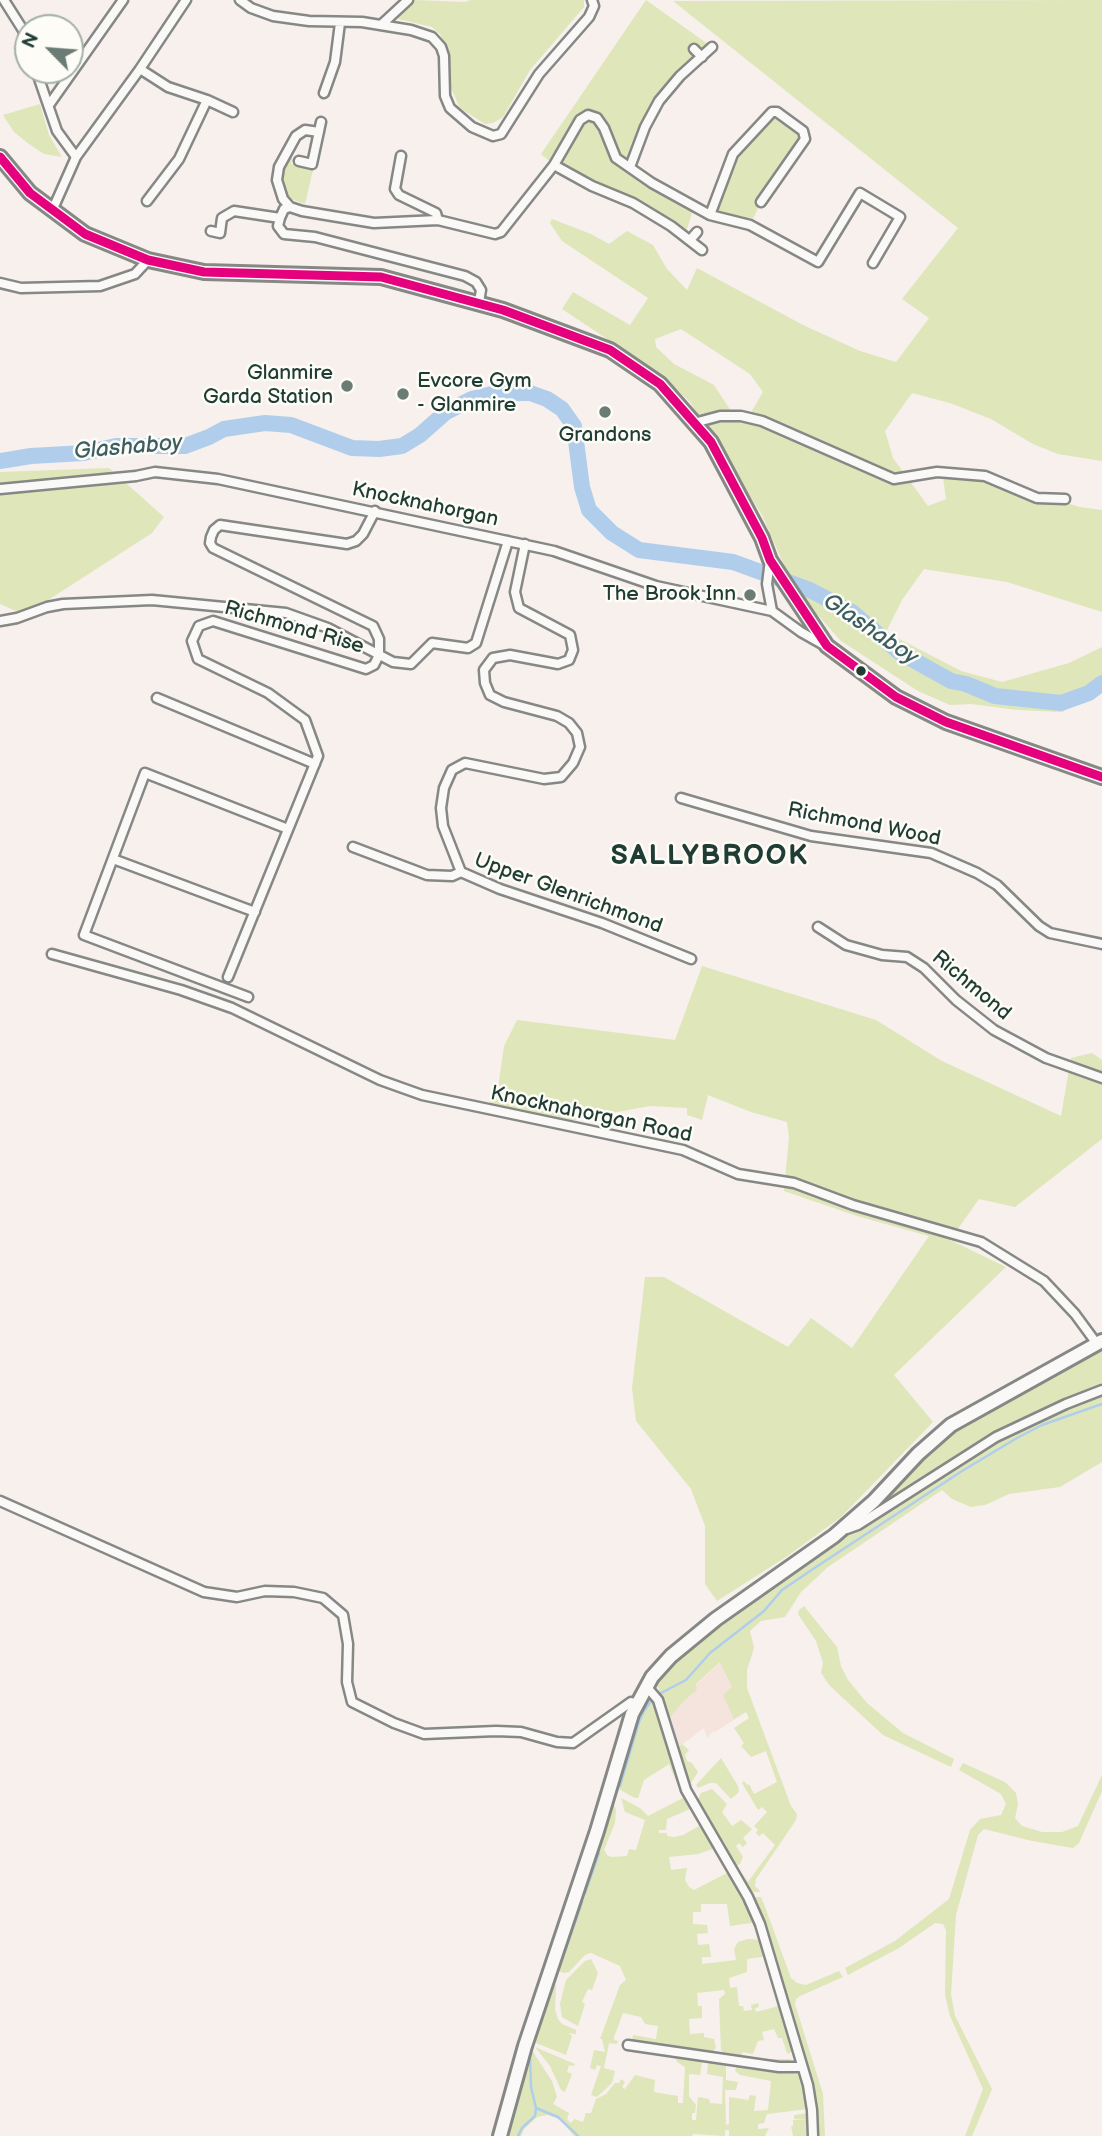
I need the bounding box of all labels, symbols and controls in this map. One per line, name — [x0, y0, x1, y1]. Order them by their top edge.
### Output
north arrow — [14, 14, 84, 84]
text: N — [18, 29, 45, 52]
place label: Glanmire Garda Station — [203, 361, 333, 411]
place label: Evcore Gym - Glanmire — [417, 369, 532, 419]
marker: Glanmire Garda Station — [339, 378, 355, 394]
marker: Evcore Gym - Glanmire — [395, 386, 411, 402]
marker: Grandons — [597, 404, 613, 420]
place label: Grandons — [559, 423, 651, 449]
water label: Glashaboy — [73, 430, 183, 466]
street label: Knocknahorgan — [349, 477, 501, 533]
place label: The Brook Inn — [603, 582, 736, 608]
marker: The Brook Inn — [742, 587, 758, 603]
water label: Glashaboy — [817, 588, 923, 672]
street label: Richmond Rise — [221, 596, 367, 660]
unlabelled marker — [854, 664, 868, 678]
street label: Richmond Wood — [785, 798, 943, 852]
district label: SALLYBROOK — [612, 840, 808, 874]
street label: Upper Glenrichmond — [470, 848, 666, 940]
street label: Richmond — [926, 946, 1016, 1026]
street label: Knocknahorgan Road — [488, 1081, 694, 1149]

